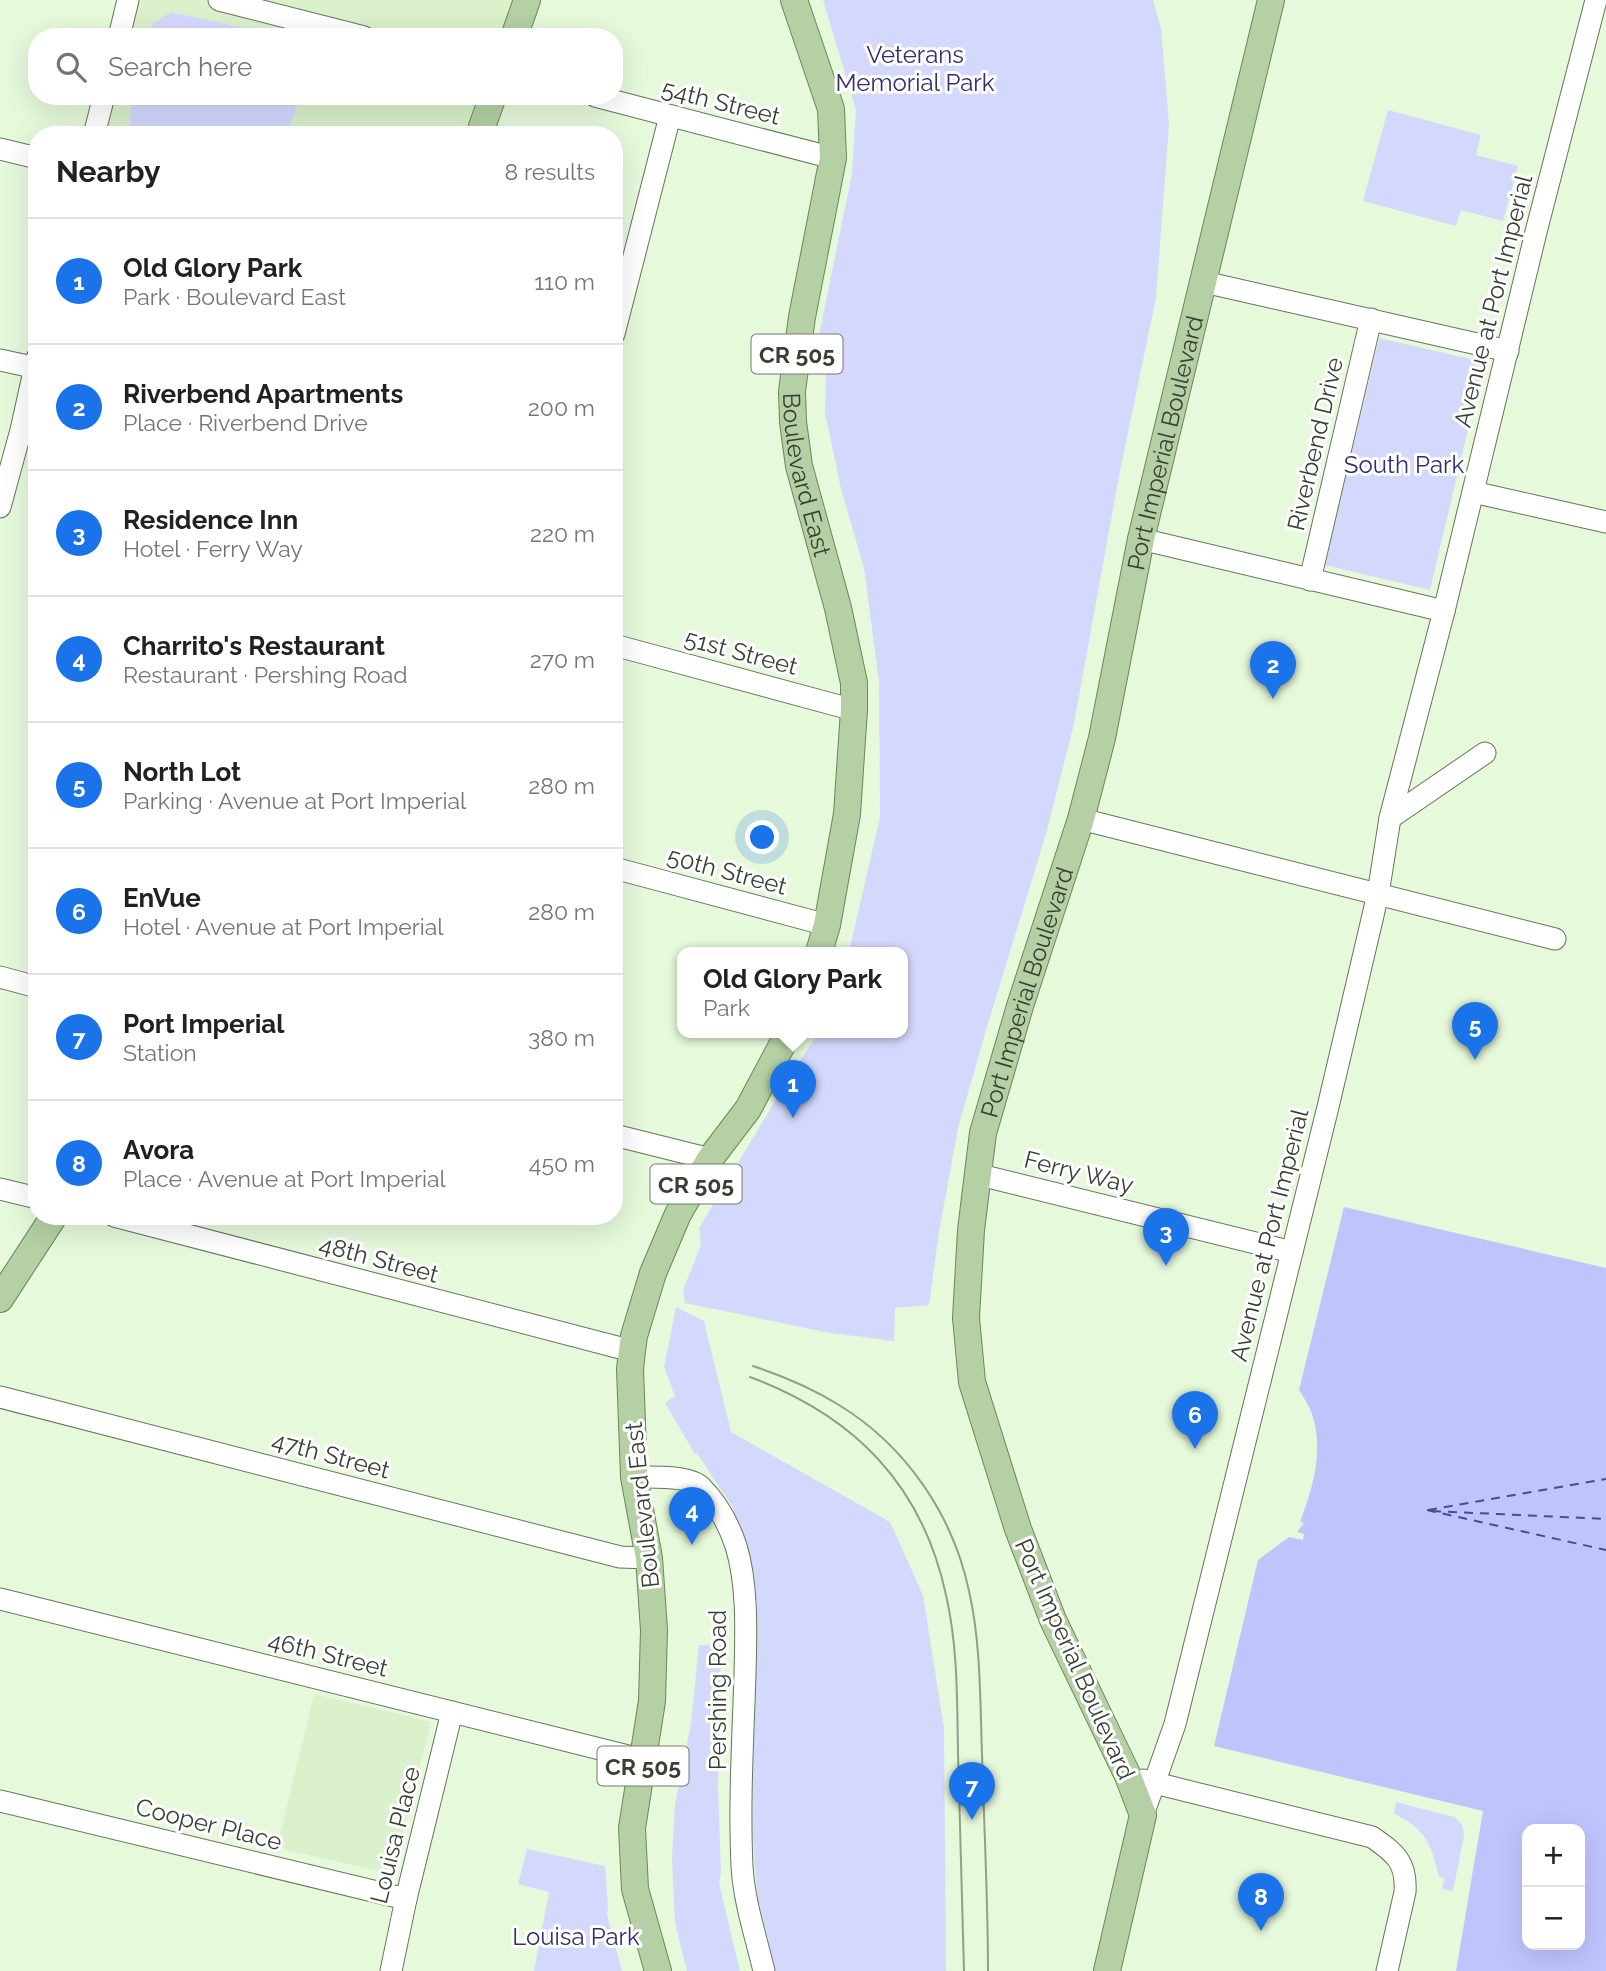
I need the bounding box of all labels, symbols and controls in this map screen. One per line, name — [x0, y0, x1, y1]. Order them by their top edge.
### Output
search box — [28, 28, 623, 105]
park label: Veterans Memorial Park — [836, 40, 995, 97]
icon: search — [52, 48, 90, 86]
text: Search here — [108, 52, 252, 82]
street label: 54th Street — [659, 73, 783, 131]
text: Nearby — [56, 154, 160, 189]
text: 8 results — [504, 158, 595, 185]
street label: Avenue at Port Imperial — [1448, 171, 1539, 430]
text: Old Glory Park — [123, 253, 302, 283]
text: 1 — [73, 268, 85, 295]
text: 110 m — [534, 268, 595, 295]
text: Park · Boulevard East — [123, 283, 346, 310]
street label: Port Imperial Boulevard — [1121, 313, 1209, 573]
road number: CR 505 — [752, 334, 842, 374]
street label: Riverbend Drive — [1281, 355, 1349, 533]
text: Riverbend Apartments — [123, 379, 403, 409]
street label: Boulevard East — [778, 392, 838, 560]
text: 2 — [73, 394, 85, 421]
text: 200 m — [528, 394, 595, 421]
text: Place · Riverbend Drive — [123, 409, 368, 436]
park label: South Park — [1344, 450, 1464, 479]
text: Residence Inn — [123, 505, 298, 535]
text: 3 — [73, 520, 85, 547]
text: 220 m — [530, 520, 595, 547]
text: Hotel · Ferry Way — [123, 535, 303, 562]
street label: 51st Street — [681, 623, 801, 681]
text: Charrito's Restaurant — [123, 631, 385, 661]
pin: 2 — [1250, 641, 1296, 699]
text: 4 — [72, 646, 86, 673]
text: 270 m — [530, 646, 595, 673]
text: Restaurant · Pershing Road — [123, 661, 408, 688]
text: North Lot — [123, 757, 241, 787]
text: 5 — [73, 772, 85, 799]
text: 280 m — [528, 772, 595, 799]
text: Parking · Avenue at Port Imperial — [123, 787, 466, 814]
your location — [745, 820, 779, 854]
street label: 50th Street — [664, 841, 790, 901]
street label: Port Imperial Boulevard — [974, 863, 1079, 1121]
text: EnVue — [123, 883, 201, 913]
text: 6 — [72, 898, 86, 925]
text: 280 m — [528, 898, 595, 925]
text: Hotel · Avenue at Port Imperial — [123, 913, 444, 940]
popup — [677, 947, 908, 1038]
text: Old Glory Park — [703, 964, 882, 994]
text: Park — [703, 994, 750, 1021]
pin: 5 — [1452, 1002, 1498, 1060]
text: Port Imperial — [123, 1009, 285, 1039]
text: 7 — [73, 1024, 85, 1051]
text: 380 m — [528, 1024, 595, 1051]
text: Station — [123, 1039, 197, 1066]
pin: 1 — [770, 1060, 816, 1118]
street label: Avenue at Port Imperial — [1224, 1105, 1315, 1364]
text: Avora — [123, 1135, 194, 1165]
street label: Ferry Way — [1021, 1144, 1137, 1200]
text: 8 — [72, 1150, 86, 1177]
text: 450 m — [529, 1150, 595, 1177]
road number: CR 505 — [650, 1164, 742, 1204]
text: Place · Avenue at Port Imperial — [123, 1165, 446, 1192]
pin: 3 — [1143, 1208, 1189, 1266]
street label: 48th Street — [316, 1229, 442, 1289]
pin: 6 — [1172, 1391, 1218, 1449]
street label: Boulevard East — [619, 1421, 665, 1589]
street label: 47th Street — [269, 1425, 393, 1485]
pin: 4 — [669, 1487, 715, 1545]
street label: Port Imperial Boulevard — [1009, 1534, 1141, 1784]
street label: Pershing Road — [703, 1610, 732, 1770]
street label: 46th Street — [265, 1625, 391, 1683]
road number: CR 505 — [598, 1746, 688, 1786]
pin: 7 — [949, 1762, 995, 1820]
street label: Louisa Place — [364, 1764, 426, 1906]
street label: Cooper Place — [133, 1792, 285, 1856]
map controls — [1522, 1824, 1585, 1950]
button: + — [1522, 1824, 1585, 1887]
pin: 8 — [1238, 1873, 1284, 1931]
button: − — [1522, 1887, 1585, 1950]
park label: Louisa Park — [512, 1922, 640, 1951]

